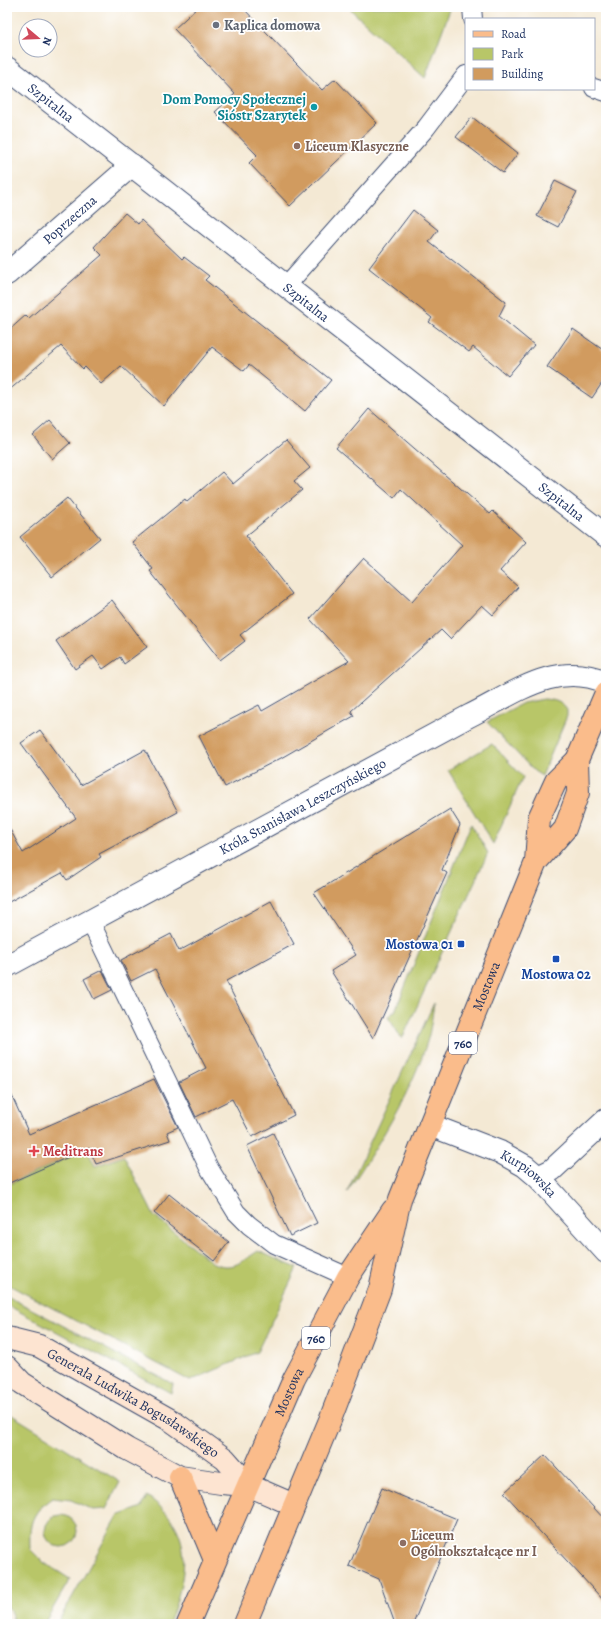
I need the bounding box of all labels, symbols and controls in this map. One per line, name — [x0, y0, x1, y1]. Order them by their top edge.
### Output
place label: Kaplica domowa — [224, 16, 321, 35]
north arrow — [18, 18, 58, 58]
legend — [465, 18, 595, 90]
marker: Kaplica domowa — [211, 20, 221, 30]
text: Road — [501, 26, 527, 42]
text: N — [39, 35, 55, 47]
text: Park — [501, 46, 524, 62]
text: Building — [501, 66, 543, 82]
street label: Szpitalna — [24, 79, 78, 127]
place label: Dom Pomocy Społecznej Sióstr Szarytek — [163, 90, 307, 125]
marker: Dom Pomocy Społecznej Sióstr Szarytek — [309, 102, 319, 112]
place label: Liceum Klasyczne — [305, 137, 410, 156]
marker: Liceum Klasyczne — [292, 141, 302, 151]
street label: Poprzeczna — [39, 191, 101, 249]
street label: Szpitalna — [279, 278, 334, 327]
street label: Szpitalna — [534, 478, 589, 526]
street label: Króla Stanisława Leszczyńskiego — [216, 754, 390, 859]
place label: Mostowa 01 — [385, 935, 453, 954]
marker: Mostowa 01 — [456, 939, 466, 949]
marker: Mostowa 02 — [551, 954, 561, 964]
street label: Mostowa — [468, 958, 505, 1014]
place label: Mostowa 02 — [521, 965, 591, 984]
road number: 760 — [449, 1032, 477, 1054]
place label: Meditrans — [43, 1142, 104, 1161]
marker: Meditrans — [28, 1145, 40, 1157]
street label: Kurpiowska — [497, 1145, 561, 1202]
road number: 760 — [302, 1327, 330, 1349]
street label: Generała Ludwika Bogusławskiego — [44, 1344, 223, 1462]
street label: Mostowa — [270, 1364, 309, 1420]
place label: Liceum Ogólnokształcące nr I — [411, 1526, 537, 1561]
marker: Liceum Ogólnokształcące nr I — [398, 1538, 408, 1548]

